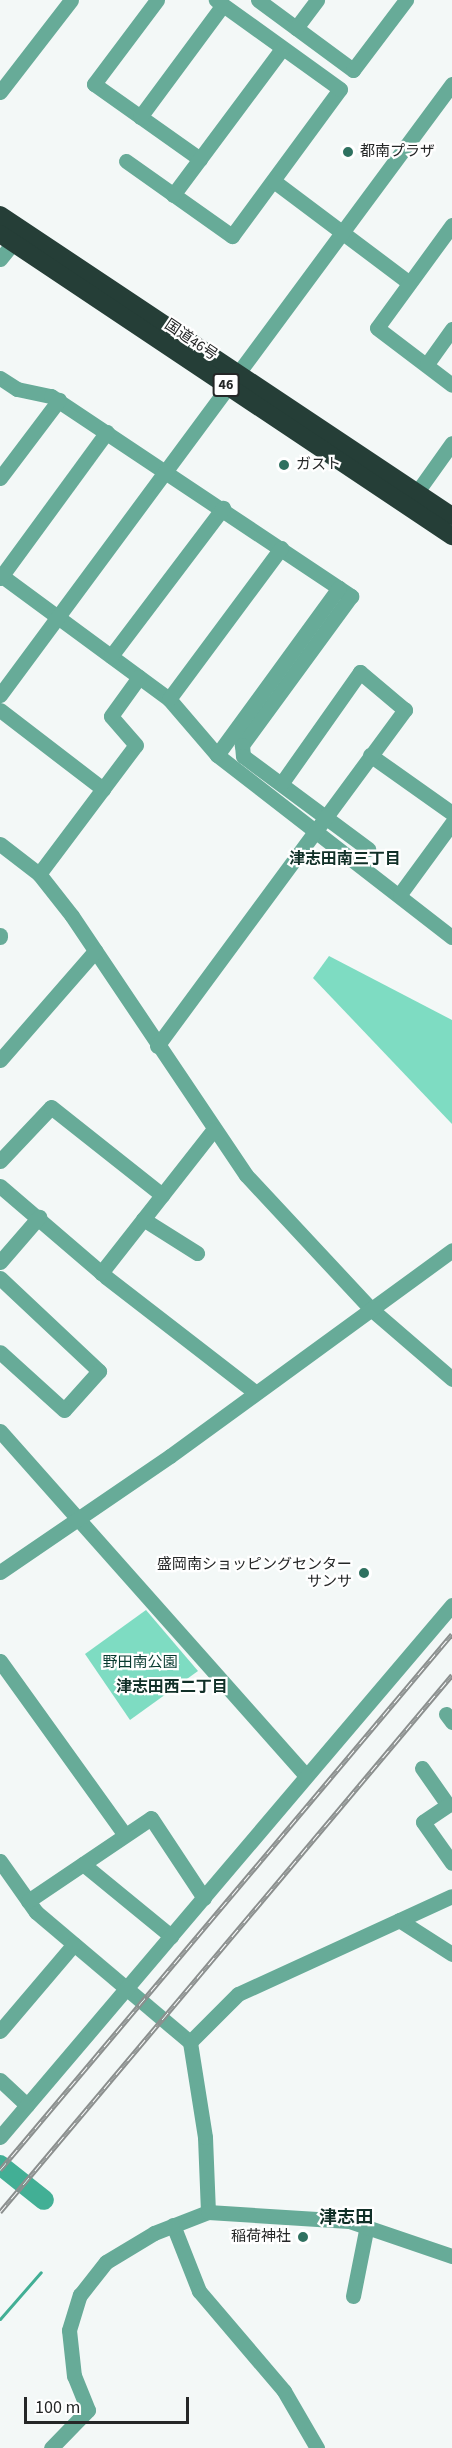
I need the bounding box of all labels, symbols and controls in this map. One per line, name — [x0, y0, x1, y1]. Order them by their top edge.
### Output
place label: 都南プラザ — [360, 143, 435, 161]
marker: 都南プラザ — [341, 145, 355, 159]
street label: 国道46号 — [161, 316, 221, 364]
road number: 46 — [212, 374, 240, 396]
place label: ガスト — [296, 456, 341, 474]
marker: ガスト — [277, 458, 291, 472]
district label: 津志田南三丁目 — [289, 849, 401, 869]
place label: 盛岡南ショッピングセンター サンサ — [157, 1555, 352, 1590]
marker: 盛岡南ショッピングセンター サンサ — [357, 1566, 371, 1580]
park label: 野田南公園 — [103, 1654, 177, 1672]
district label: 津志田西二丁目 — [116, 1677, 228, 1697]
district label: 津志田 — [319, 2207, 373, 2229]
place label: 稲荷神社 — [231, 2228, 291, 2246]
marker: 稲荷神社 — [296, 2230, 310, 2244]
scale bar — [27, 2385, 192, 2423]
text: 100 m — [35, 2395, 80, 2420]

